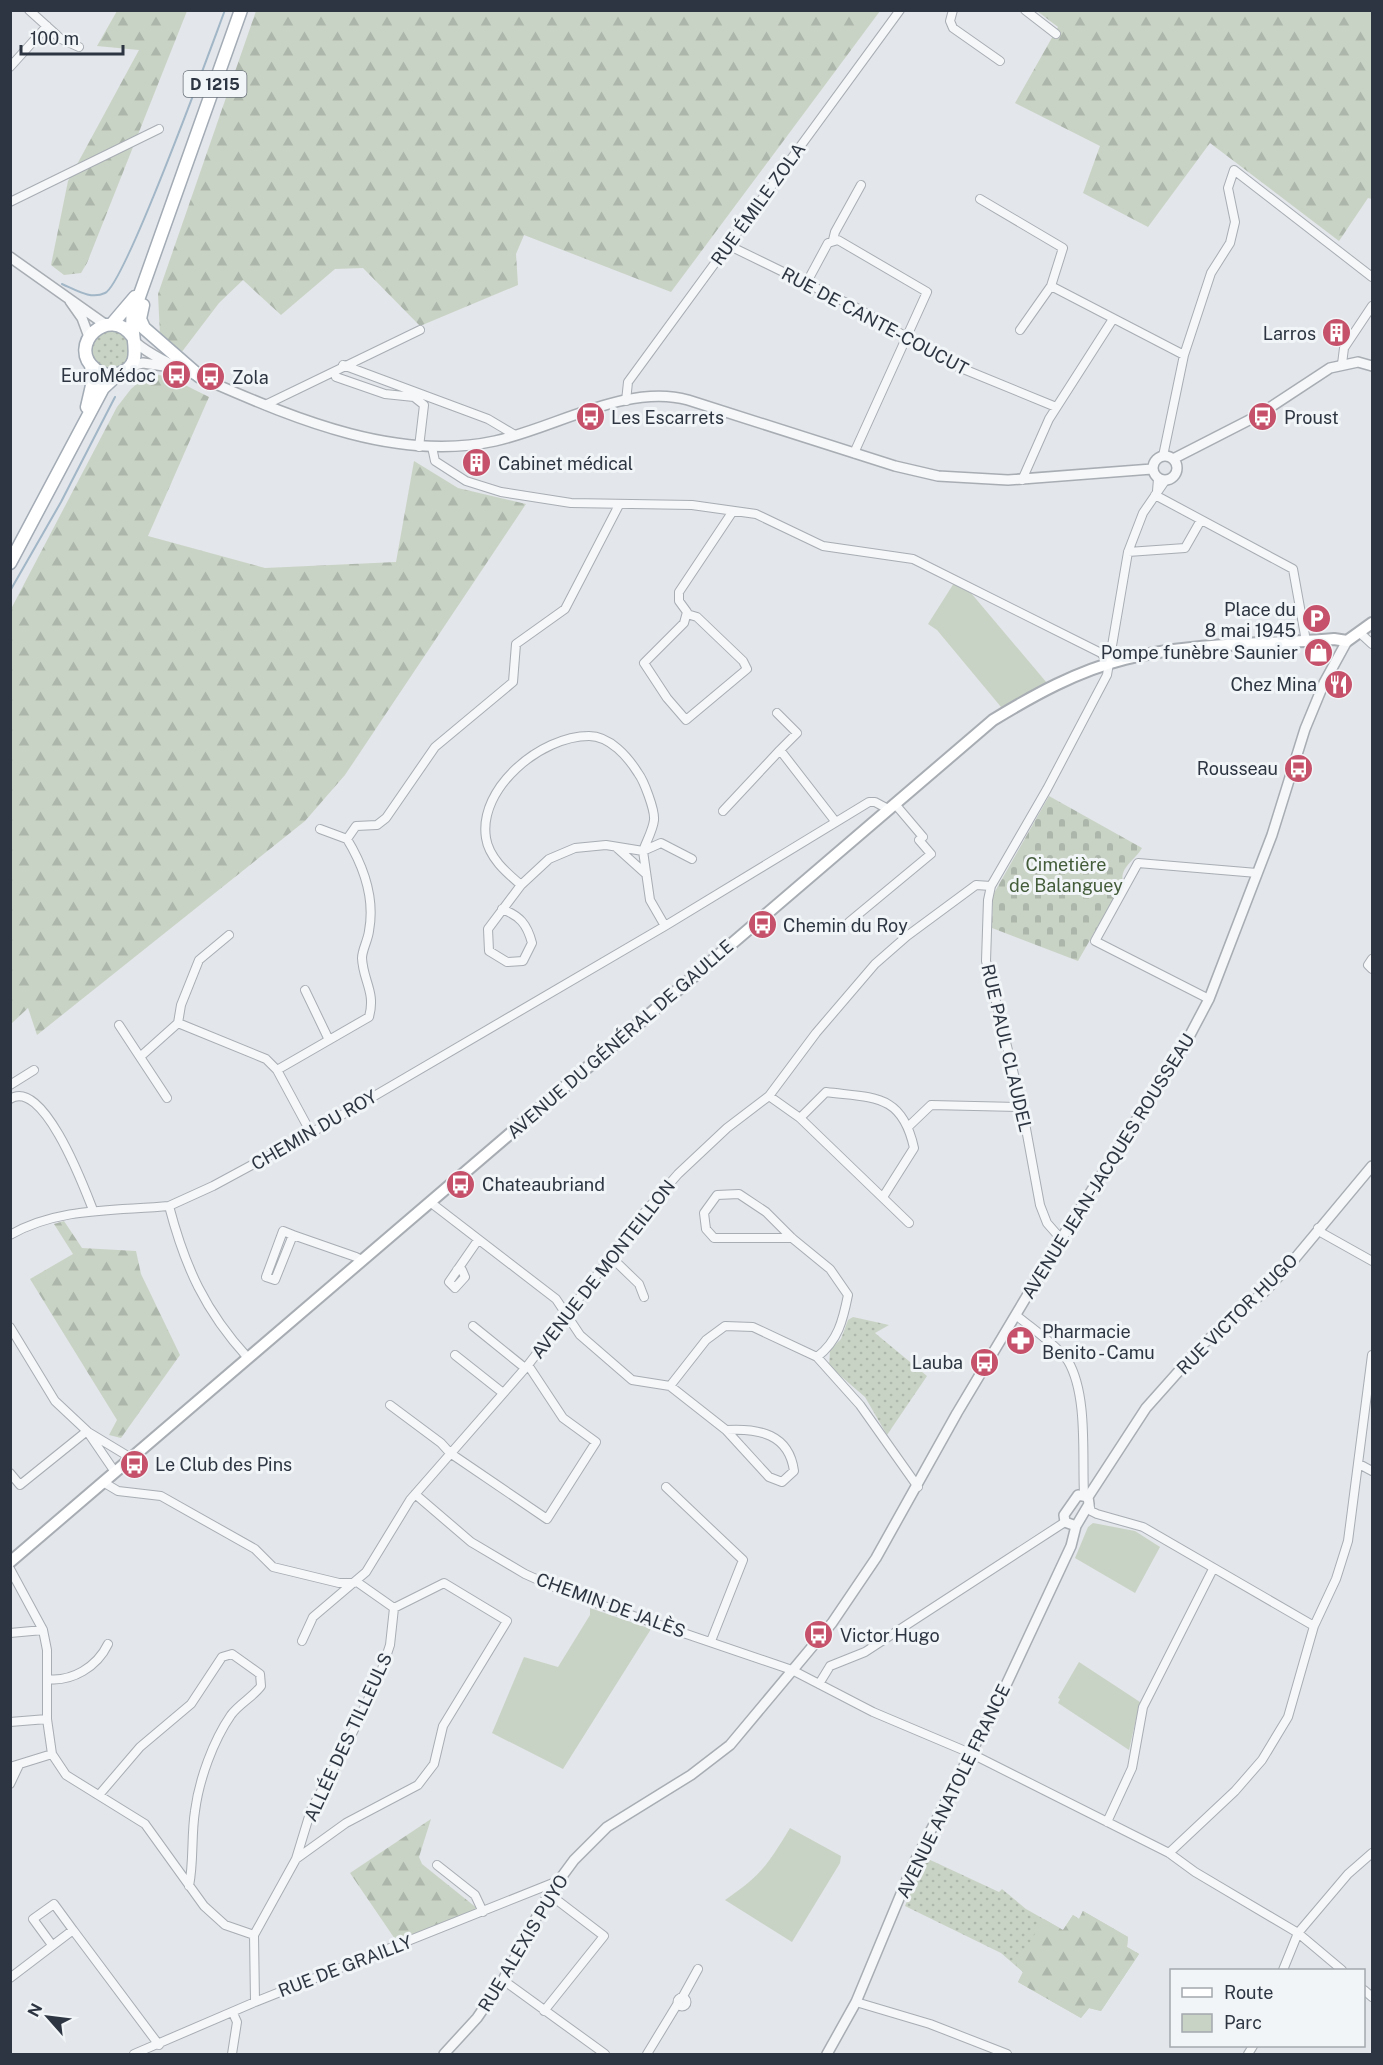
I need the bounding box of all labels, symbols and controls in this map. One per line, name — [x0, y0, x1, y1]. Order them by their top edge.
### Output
scale bar — [21, 18, 123, 56]
text: 100 m — [30, 28, 79, 49]
road number: D 1215 — [184, 71, 246, 97]
street label: RUE ÉMILE ZOLA — [706, 138, 810, 269]
street label: RUE DE CANTE-COUCUT — [778, 263, 972, 379]
building icon: Larros — [1321, 317, 1353, 349]
place label: Larros — [1263, 323, 1316, 344]
bus stop icon: EuroMédoc — [161, 359, 193, 391]
bus stop icon: Zola — [195, 361, 227, 393]
place label: EuroMédoc — [61, 365, 156, 386]
place label: Zola — [232, 367, 269, 388]
bus stop icon: Les Escarrets — [574, 401, 606, 433]
bus stop icon: Proust — [1247, 401, 1279, 433]
place label: Les Escarrets — [611, 407, 724, 428]
place label: Proust — [1284, 407, 1339, 428]
building icon: Cabinet médical — [461, 447, 493, 479]
place label: Cabinet médical — [498, 453, 633, 474]
place label: Place du 8 mai 1945 — [1204, 599, 1296, 641]
parking icon: Place du 8 mai 1945 — [1301, 603, 1333, 635]
shop icon: Pompe funèbre Saunier — [1303, 636, 1335, 668]
place label: Pompe funèbre Saunier — [1101, 642, 1298, 663]
restaurant icon: Chez Mina — [1322, 668, 1354, 700]
place label: Chez Mina — [1230, 674, 1317, 695]
bus stop icon: Rousseau — [1283, 752, 1315, 784]
place label: Rousseau — [1197, 758, 1278, 779]
park label: Cimetière de Balanguey — [1009, 854, 1123, 896]
bus stop icon: Chemin du Roy — [746, 909, 778, 941]
place label: Chemin du Roy — [783, 915, 908, 936]
street label: AVENUE DU GÉNÉRAL DE GAULLE — [502, 934, 737, 1143]
street label: RUE PAUL CLAUDEL — [977, 962, 1037, 1134]
street label: AVENUE JEAN-JACQUES ROUSSEAU — [1017, 1030, 1199, 1302]
street label: CHEMIN DU ROY — [247, 1085, 381, 1175]
bus stop icon: Chateaubriand — [445, 1168, 477, 1200]
place label: Chateaubriand — [482, 1174, 605, 1195]
street label: AVENUE DE MONTEILLON — [527, 1176, 679, 1362]
street label: RUE VICTOR HUGO — [1172, 1249, 1302, 1379]
place label: Pharmacie Benito - Camu — [1042, 1321, 1155, 1363]
pharmacy icon: Pharmacie Benito - Camu — [1005, 1325, 1037, 1357]
bus stop icon: Lauba — [968, 1346, 1000, 1378]
place label: Lauba — [912, 1352, 963, 1373]
bus stop icon: Le Club des Pins — [118, 1448, 150, 1480]
place label: Le Club des Pins — [155, 1454, 292, 1475]
street label: CHEMIN DE JALÈS — [533, 1567, 689, 1642]
bus stop icon: Victor Hugo — [803, 1619, 835, 1651]
place label: Victor Hugo — [840, 1625, 940, 1646]
street label: ALLÉE DES TILLEULS — [299, 1649, 396, 1825]
street label: AVENUE ANATOLE FRANCE — [892, 1680, 1014, 1902]
street label: RUE ALEXIS PUYO — [474, 1871, 572, 2015]
street label: RUE DE GRAILLY — [275, 1931, 415, 2001]
legend — [1170, 1969, 1365, 2047]
text: Route — [1224, 1982, 1273, 2003]
north arrow — [18, 1987, 78, 2047]
text: N — [24, 2000, 47, 2020]
text: Parc — [1224, 2012, 1262, 2033]

